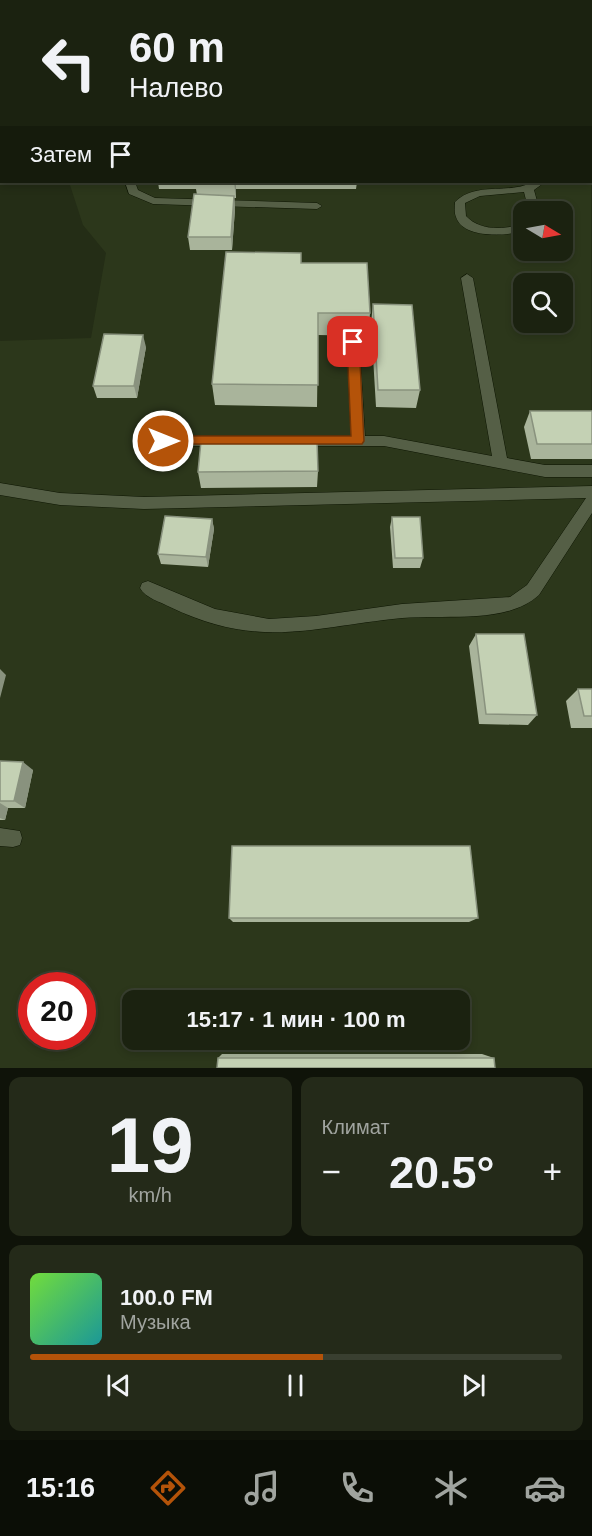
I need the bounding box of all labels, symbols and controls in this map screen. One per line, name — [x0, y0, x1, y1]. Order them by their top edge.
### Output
icon: left — [30, 24, 108, 102]
text: 60 m — [129, 24, 225, 71]
text: Налево — [129, 73, 223, 103]
icon: arrive — [104, 138, 137, 171]
text: Затем — [30, 142, 92, 167]
north arrow — [513, 201, 573, 261]
map controls — [513, 201, 573, 333]
button: search — [513, 273, 573, 333]
pin — [327, 316, 378, 367]
icon: arrive — [336, 325, 369, 358]
position arrow — [131, 409, 195, 473]
speed limit sign: 20 — [18, 972, 96, 1050]
text: 15:17 · 1 мин · 100 m — [186, 1007, 406, 1032]
text: 19 — [107, 1101, 194, 1189]
text: Климат — [322, 1116, 390, 1138]
text: 20.5° — [389, 1147, 495, 1198]
text: − — [322, 1153, 341, 1190]
text: + — [543, 1153, 562, 1190]
text: km/h — [129, 1184, 172, 1206]
text: 100.0 FM — [120, 1285, 213, 1310]
text: Музыка — [120, 1311, 191, 1333]
icon: previous — [102, 1369, 135, 1402]
icon: pause — [279, 1369, 312, 1402]
icon: next — [457, 1369, 490, 1402]
icon: directions — [147, 1467, 189, 1509]
icon: music — [241, 1467, 283, 1509]
icon: phone — [336, 1467, 378, 1509]
icon: climate — [430, 1467, 472, 1509]
icon: car — [524, 1467, 566, 1509]
text: 15:16 — [26, 1473, 95, 1503]

